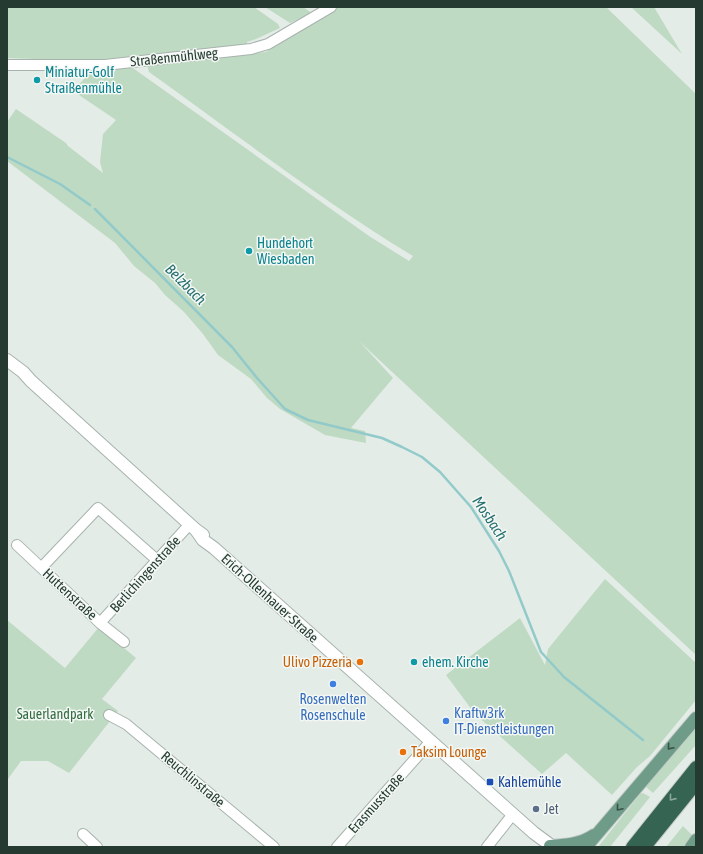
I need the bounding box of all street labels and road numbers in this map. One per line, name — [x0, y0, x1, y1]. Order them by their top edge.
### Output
street label: Straßenmühlweg — [130, 44, 218, 70]
street label: Berlichingenstraße — [107, 533, 183, 615]
street label: Erich-Ollenhauer-Straße — [218, 550, 322, 646]
street label: Huttenstraße — [40, 565, 100, 623]
street label: Reuchlinstraße — [158, 748, 228, 810]
street label: Erasmusstraße — [345, 770, 407, 836]

